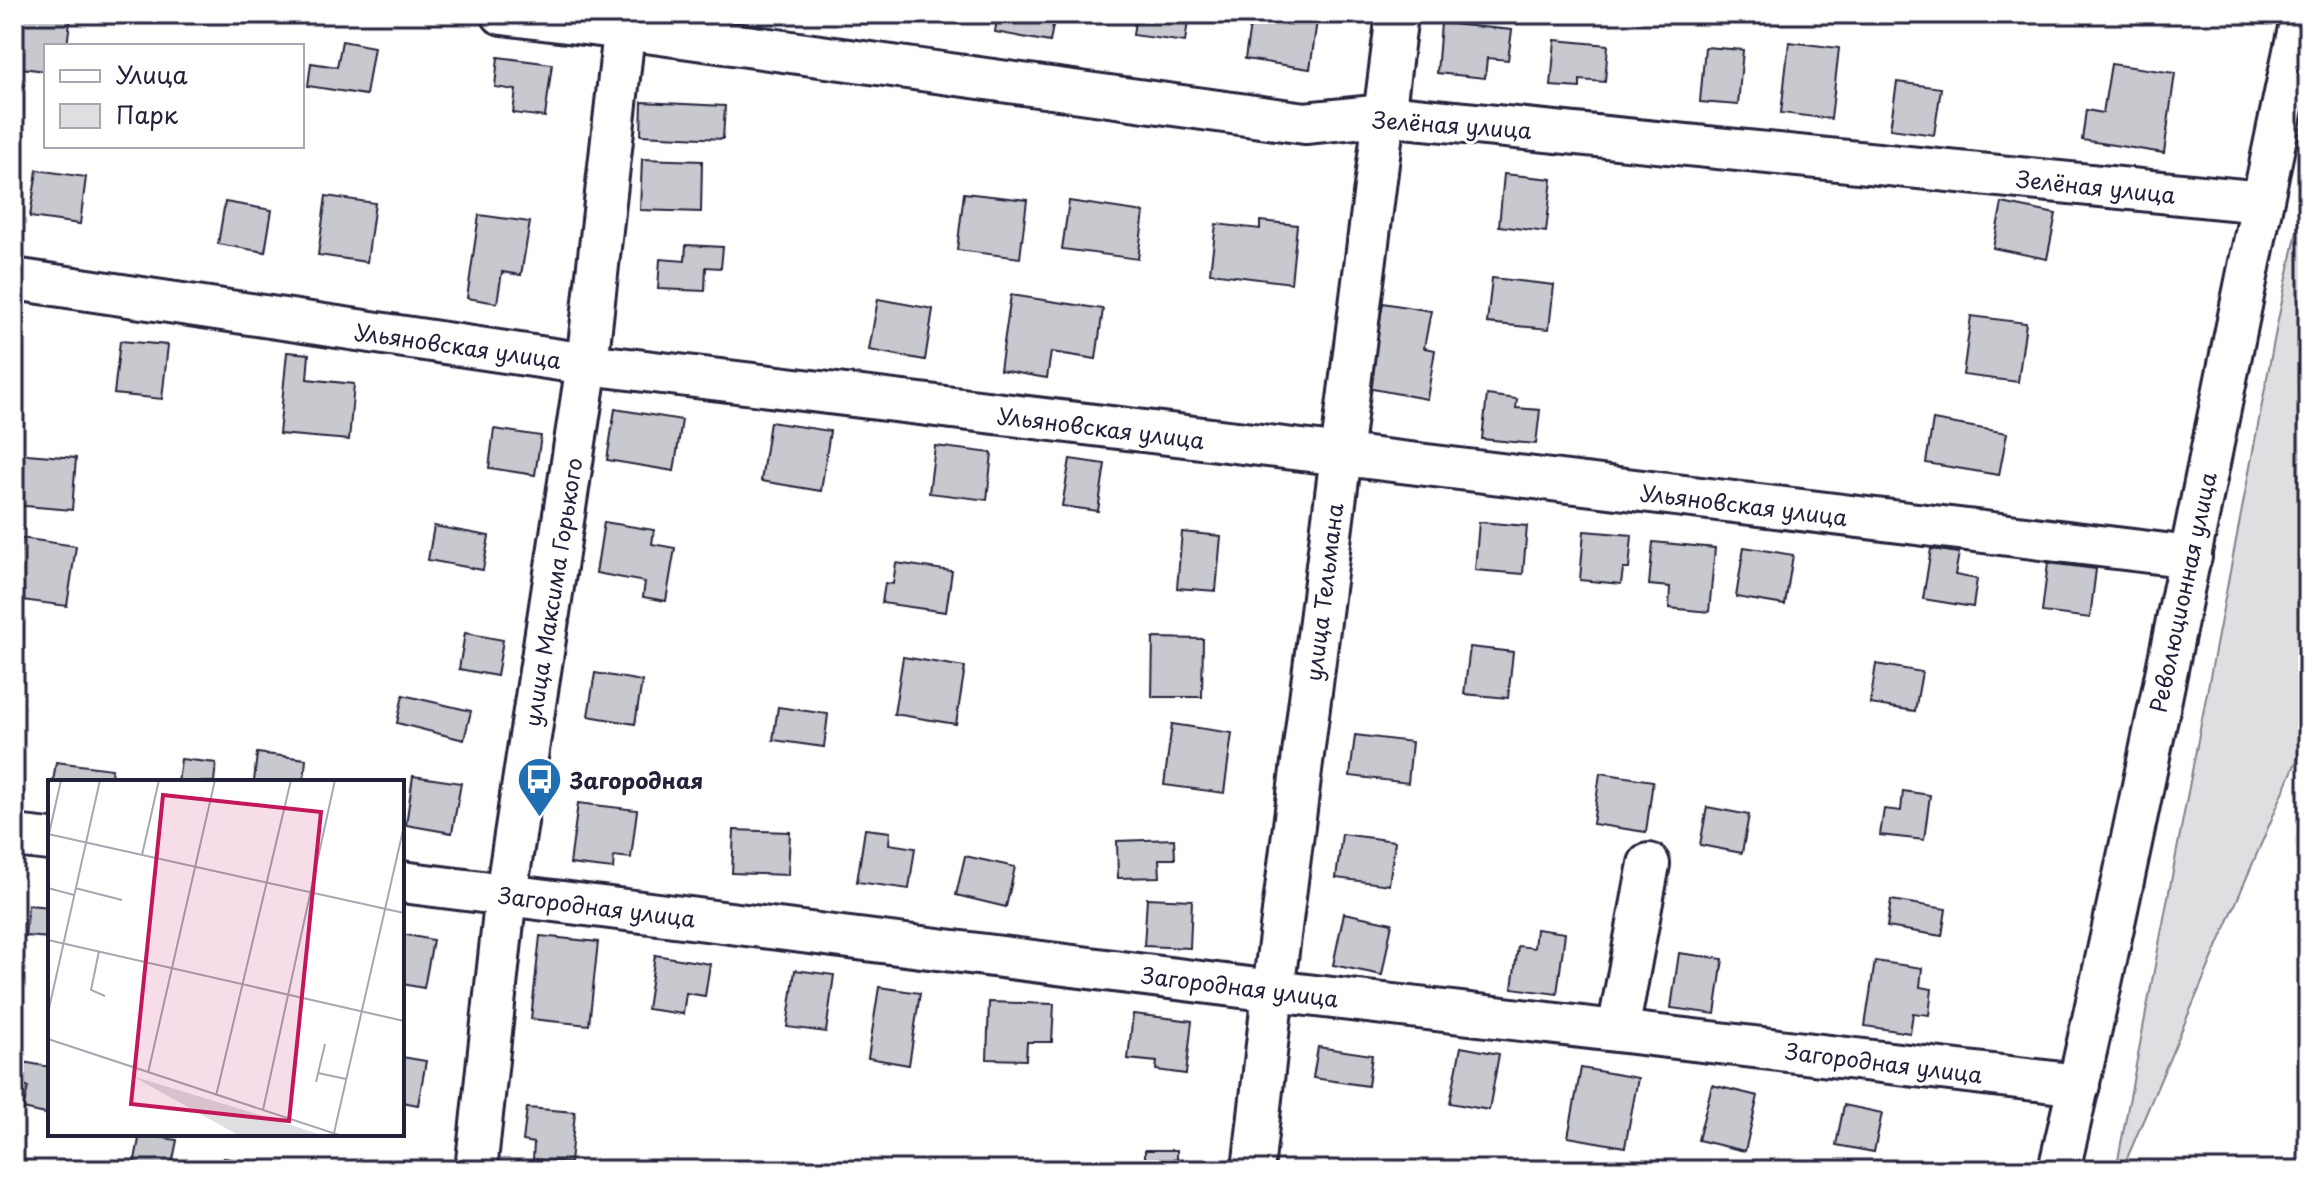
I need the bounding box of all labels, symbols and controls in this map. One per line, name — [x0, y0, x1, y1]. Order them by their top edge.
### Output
legend — [44, 44, 304, 148]
text: Улица — [116, 56, 188, 92]
text: Парк — [116, 96, 179, 132]
street label: Зелёная улица — [1371, 102, 1533, 146]
street label: Зелёная улица — [2015, 161, 2177, 211]
street label: Ульяновская улица — [353, 314, 563, 376]
street label: Ульяновская улица — [996, 398, 1206, 456]
street label: улица Максима Горького — [514, 455, 590, 729]
street label: Революционная улица — [2140, 469, 2224, 715]
street label: Ульяновская улица — [1639, 475, 1849, 533]
street label: улица Тельмана — [1296, 501, 1350, 683]
bus stop icon: Загородная — [515, 755, 563, 818]
place label: Загородная — [569, 763, 703, 796]
inset map — [48, 780, 404, 1136]
street label: Загородная улица — [497, 878, 697, 934]
street label: Загородная улица — [1140, 958, 1340, 1014]
street label: Загородная улица — [1784, 1034, 1984, 1090]

